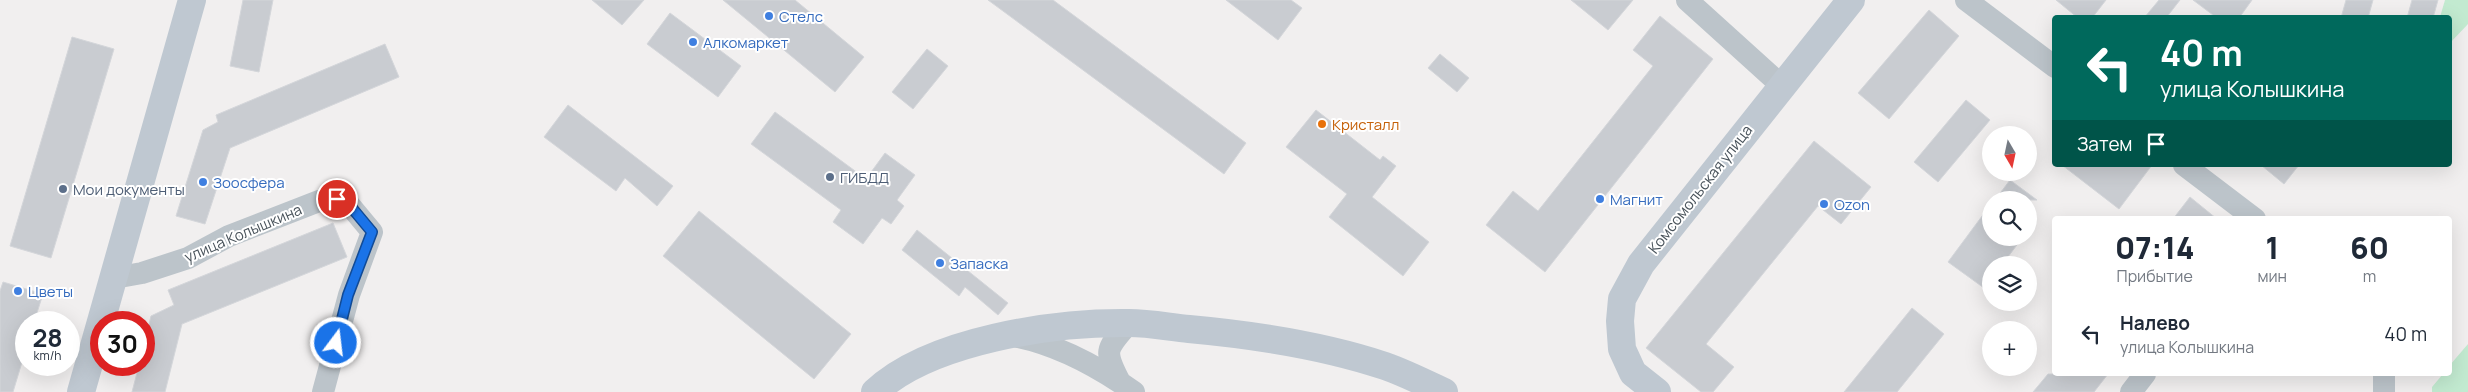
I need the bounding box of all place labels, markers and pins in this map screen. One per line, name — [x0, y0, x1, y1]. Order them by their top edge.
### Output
place label: Стелс — [779, 6, 823, 27]
marker: Стелс — [763, 10, 775, 22]
place label: Алкомаркет — [703, 32, 789, 53]
marker: Алкомаркет — [687, 36, 699, 48]
place label: Кристалл — [1332, 114, 1399, 135]
marker: Кристалл — [1316, 118, 1328, 130]
place label: ГИБДД — [840, 167, 889, 188]
marker: ГИБДД — [824, 171, 836, 183]
place label: Зоосфера — [213, 172, 285, 193]
marker: Зоосфера — [197, 176, 209, 188]
pin — [316, 178, 358, 220]
place label: Мои документы — [73, 179, 185, 200]
marker: Мои документы — [57, 183, 69, 195]
place label: Магнит — [1610, 189, 1663, 210]
marker: Магнит — [1594, 193, 1606, 205]
place label: Ozon — [1834, 194, 1870, 215]
marker: Ozon — [1818, 198, 1830, 210]
place label: Запаска — [950, 253, 1008, 274]
marker: Запаска — [934, 257, 946, 269]
place label: Цветы — [28, 281, 73, 302]
marker: Цветы — [12, 285, 24, 297]

